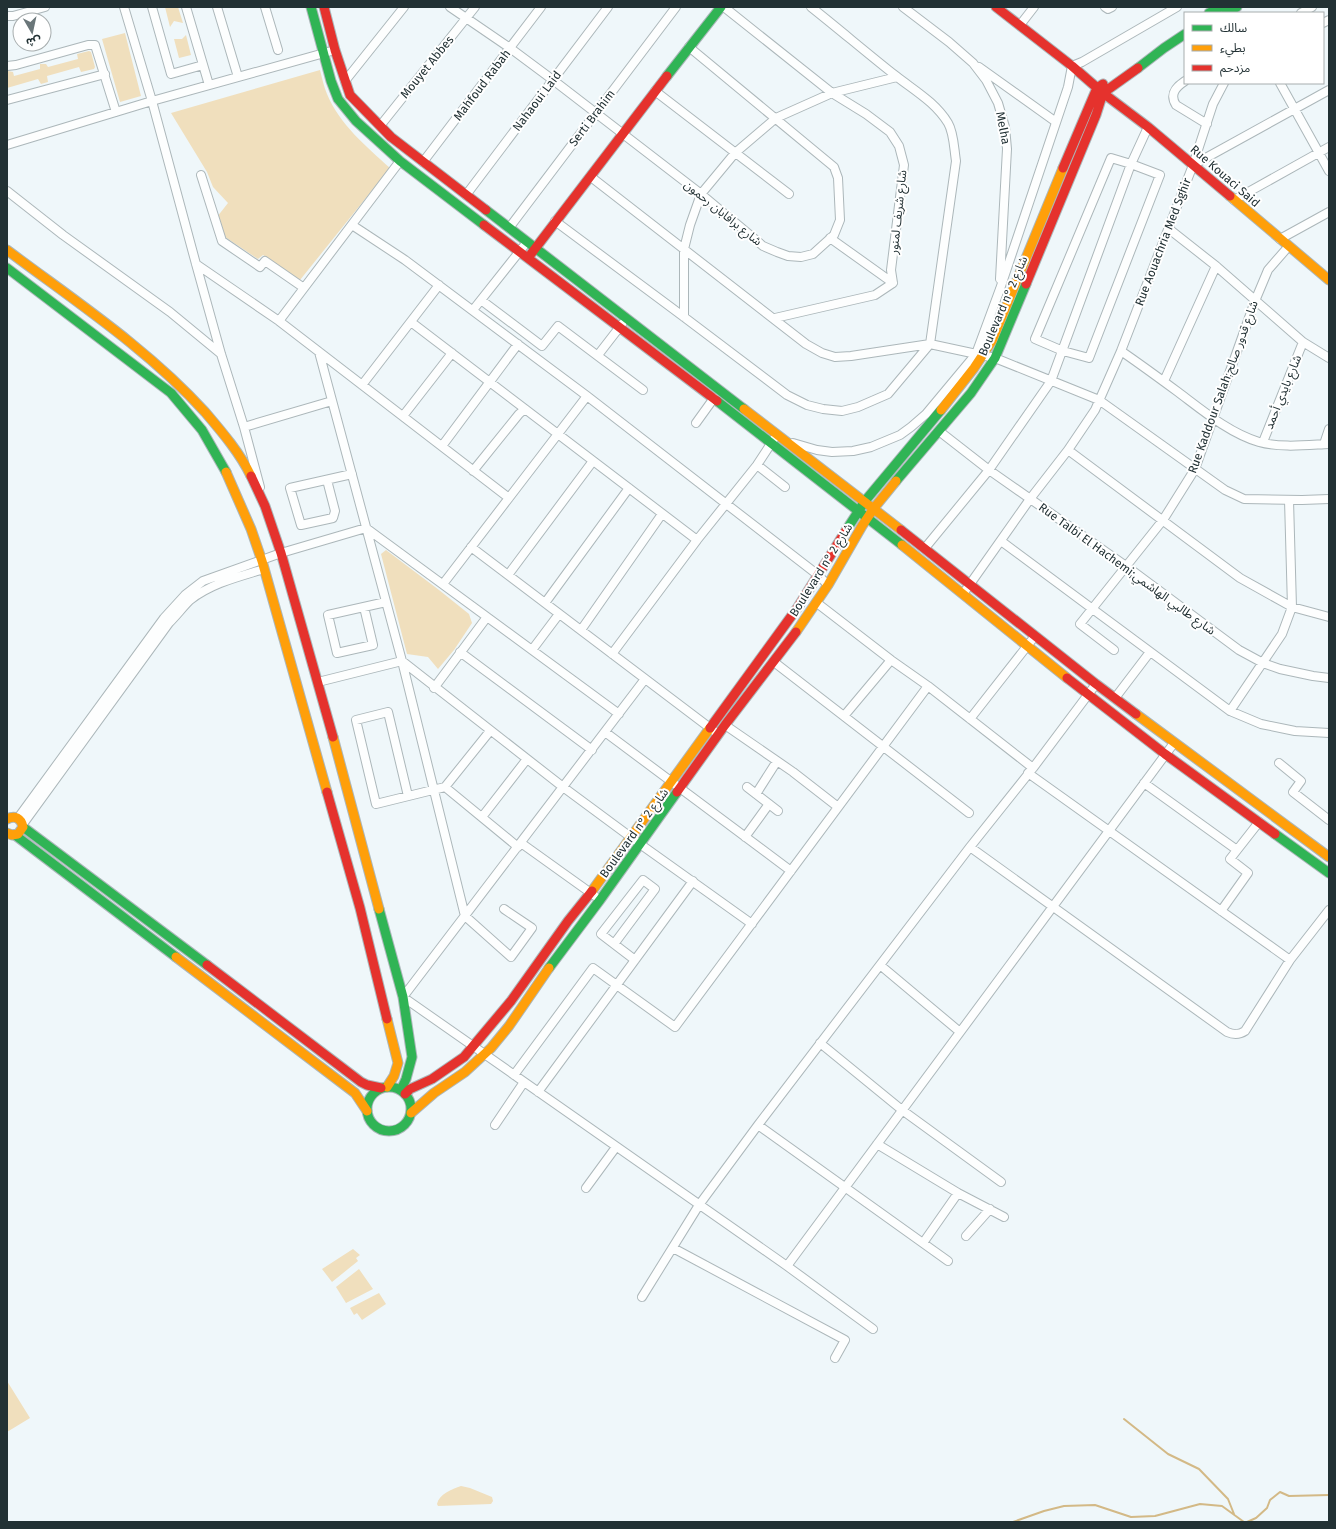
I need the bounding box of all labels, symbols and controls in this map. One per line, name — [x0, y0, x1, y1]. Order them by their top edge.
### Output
north arrow — [12, 12, 52, 52]
legend — [1184, 12, 1324, 84]
text: سالك — [1220, 21, 1247, 35]
street label: Mouyet Abbes — [397, 33, 457, 101]
text: ش — [25, 34, 42, 49]
text: بطيء — [1220, 41, 1246, 58]
street label: Mahfoud Rabah — [451, 47, 513, 123]
text: مزدحم — [1220, 61, 1250, 77]
street label: Nahaoui Laid — [510, 68, 564, 134]
street label: Serti Brahim — [566, 87, 618, 149]
street label: Melha — [993, 110, 1013, 146]
street label: Rue Kouaci Said — [1187, 142, 1263, 210]
street label: شارع شريف لمنور — [887, 169, 911, 256]
street label: Rue Aouachria Med Sghir — [1132, 176, 1194, 308]
street label: شارع برافابان رحمون — [680, 177, 765, 250]
street label: Boulevard n° شارع 2 — [976, 254, 1032, 359]
street label: Rue Kaddour Salah;شارع قدور صالح — [1185, 299, 1263, 476]
street label: شارع بايدي أحمد — [1261, 353, 1307, 432]
street label: Rue Talbi El Hachemi;شارع طالبي الهاشمي — [1034, 500, 1218, 640]
street label: Boulevard n° شارع 2 — [787, 521, 857, 620]
street label: Boulevard n° شارع 2 — [597, 786, 673, 882]

